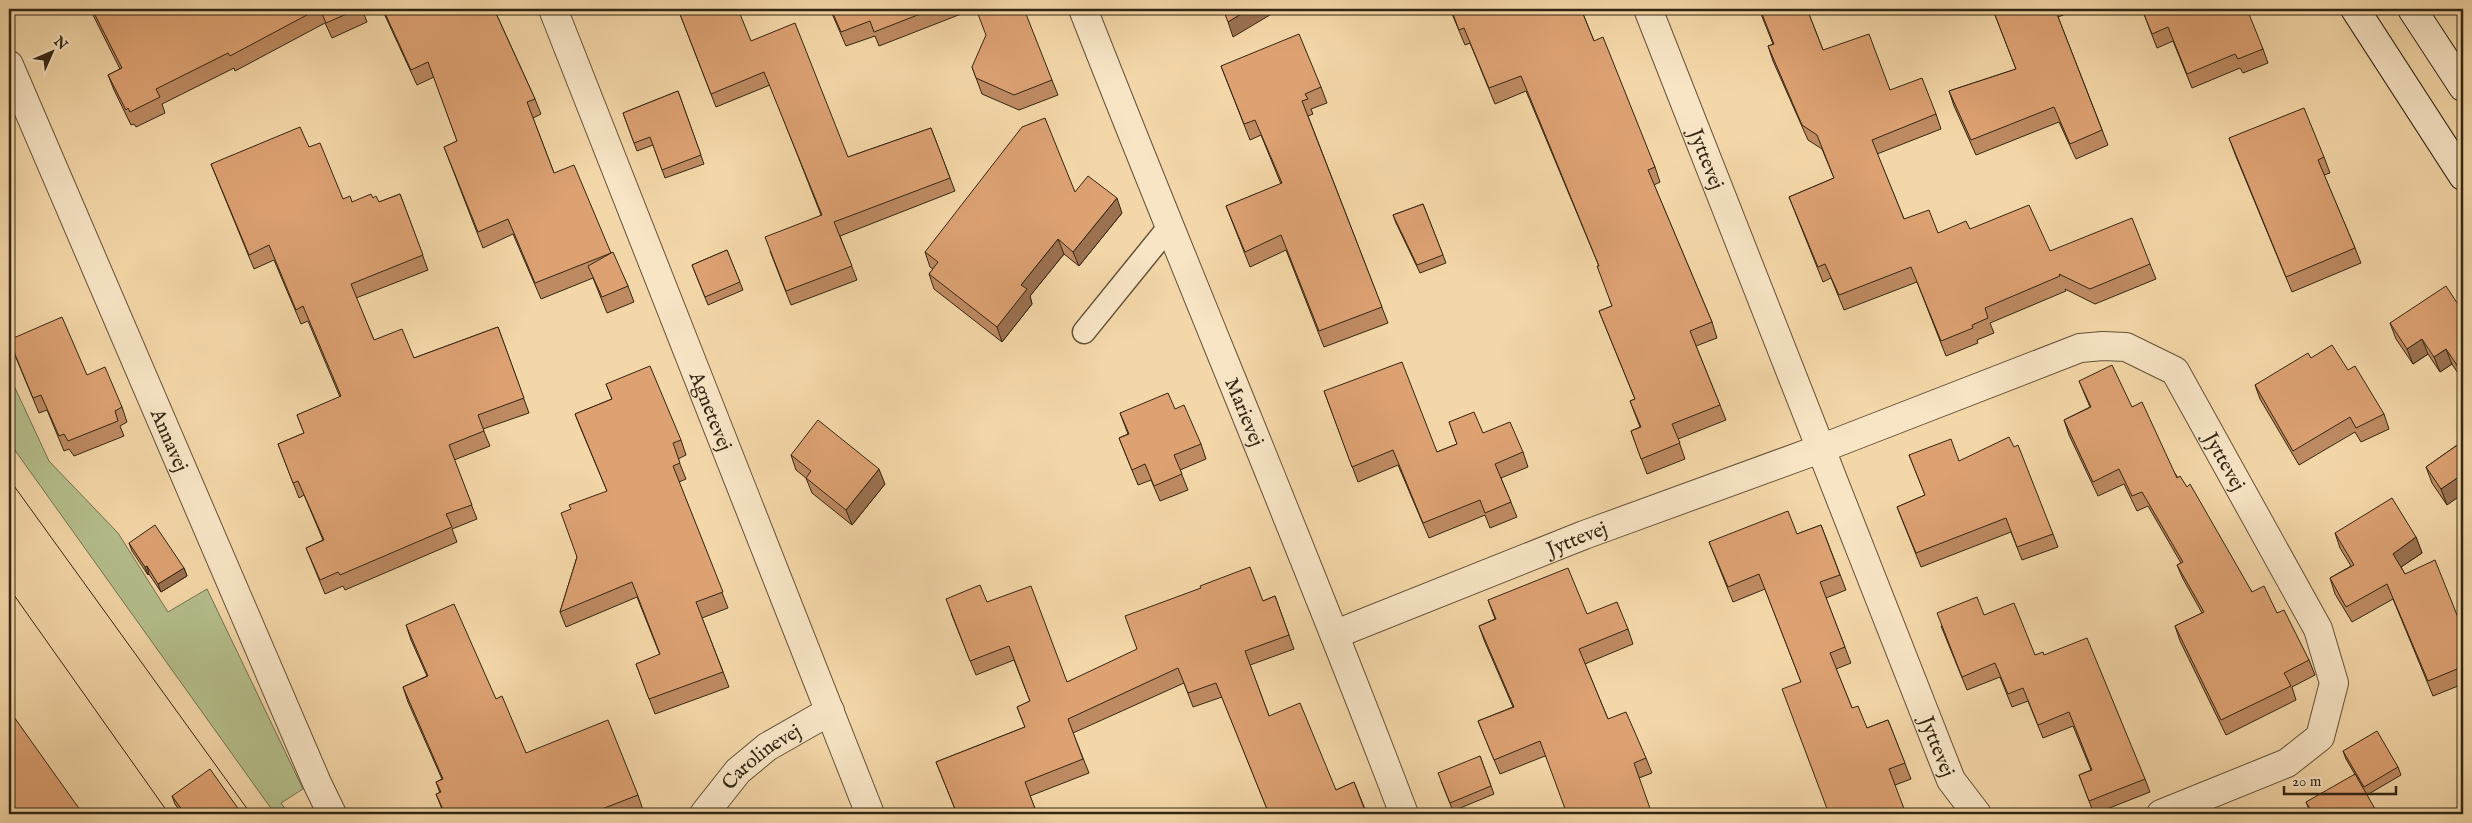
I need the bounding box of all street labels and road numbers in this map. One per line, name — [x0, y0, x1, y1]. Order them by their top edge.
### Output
street label: Jyttevej — [1682, 124, 1729, 193]
street label: Agnetevej — [683, 367, 737, 455]
street label: Marievej — [1218, 374, 1269, 450]
street label: Annavej — [144, 404, 193, 476]
street label: Jyttevej — [2196, 427, 2250, 496]
street label: Jyttevej — [1541, 517, 1611, 563]
street label: Jyttevej — [1912, 711, 1959, 781]
street label: Carolinevej — [717, 719, 806, 795]

